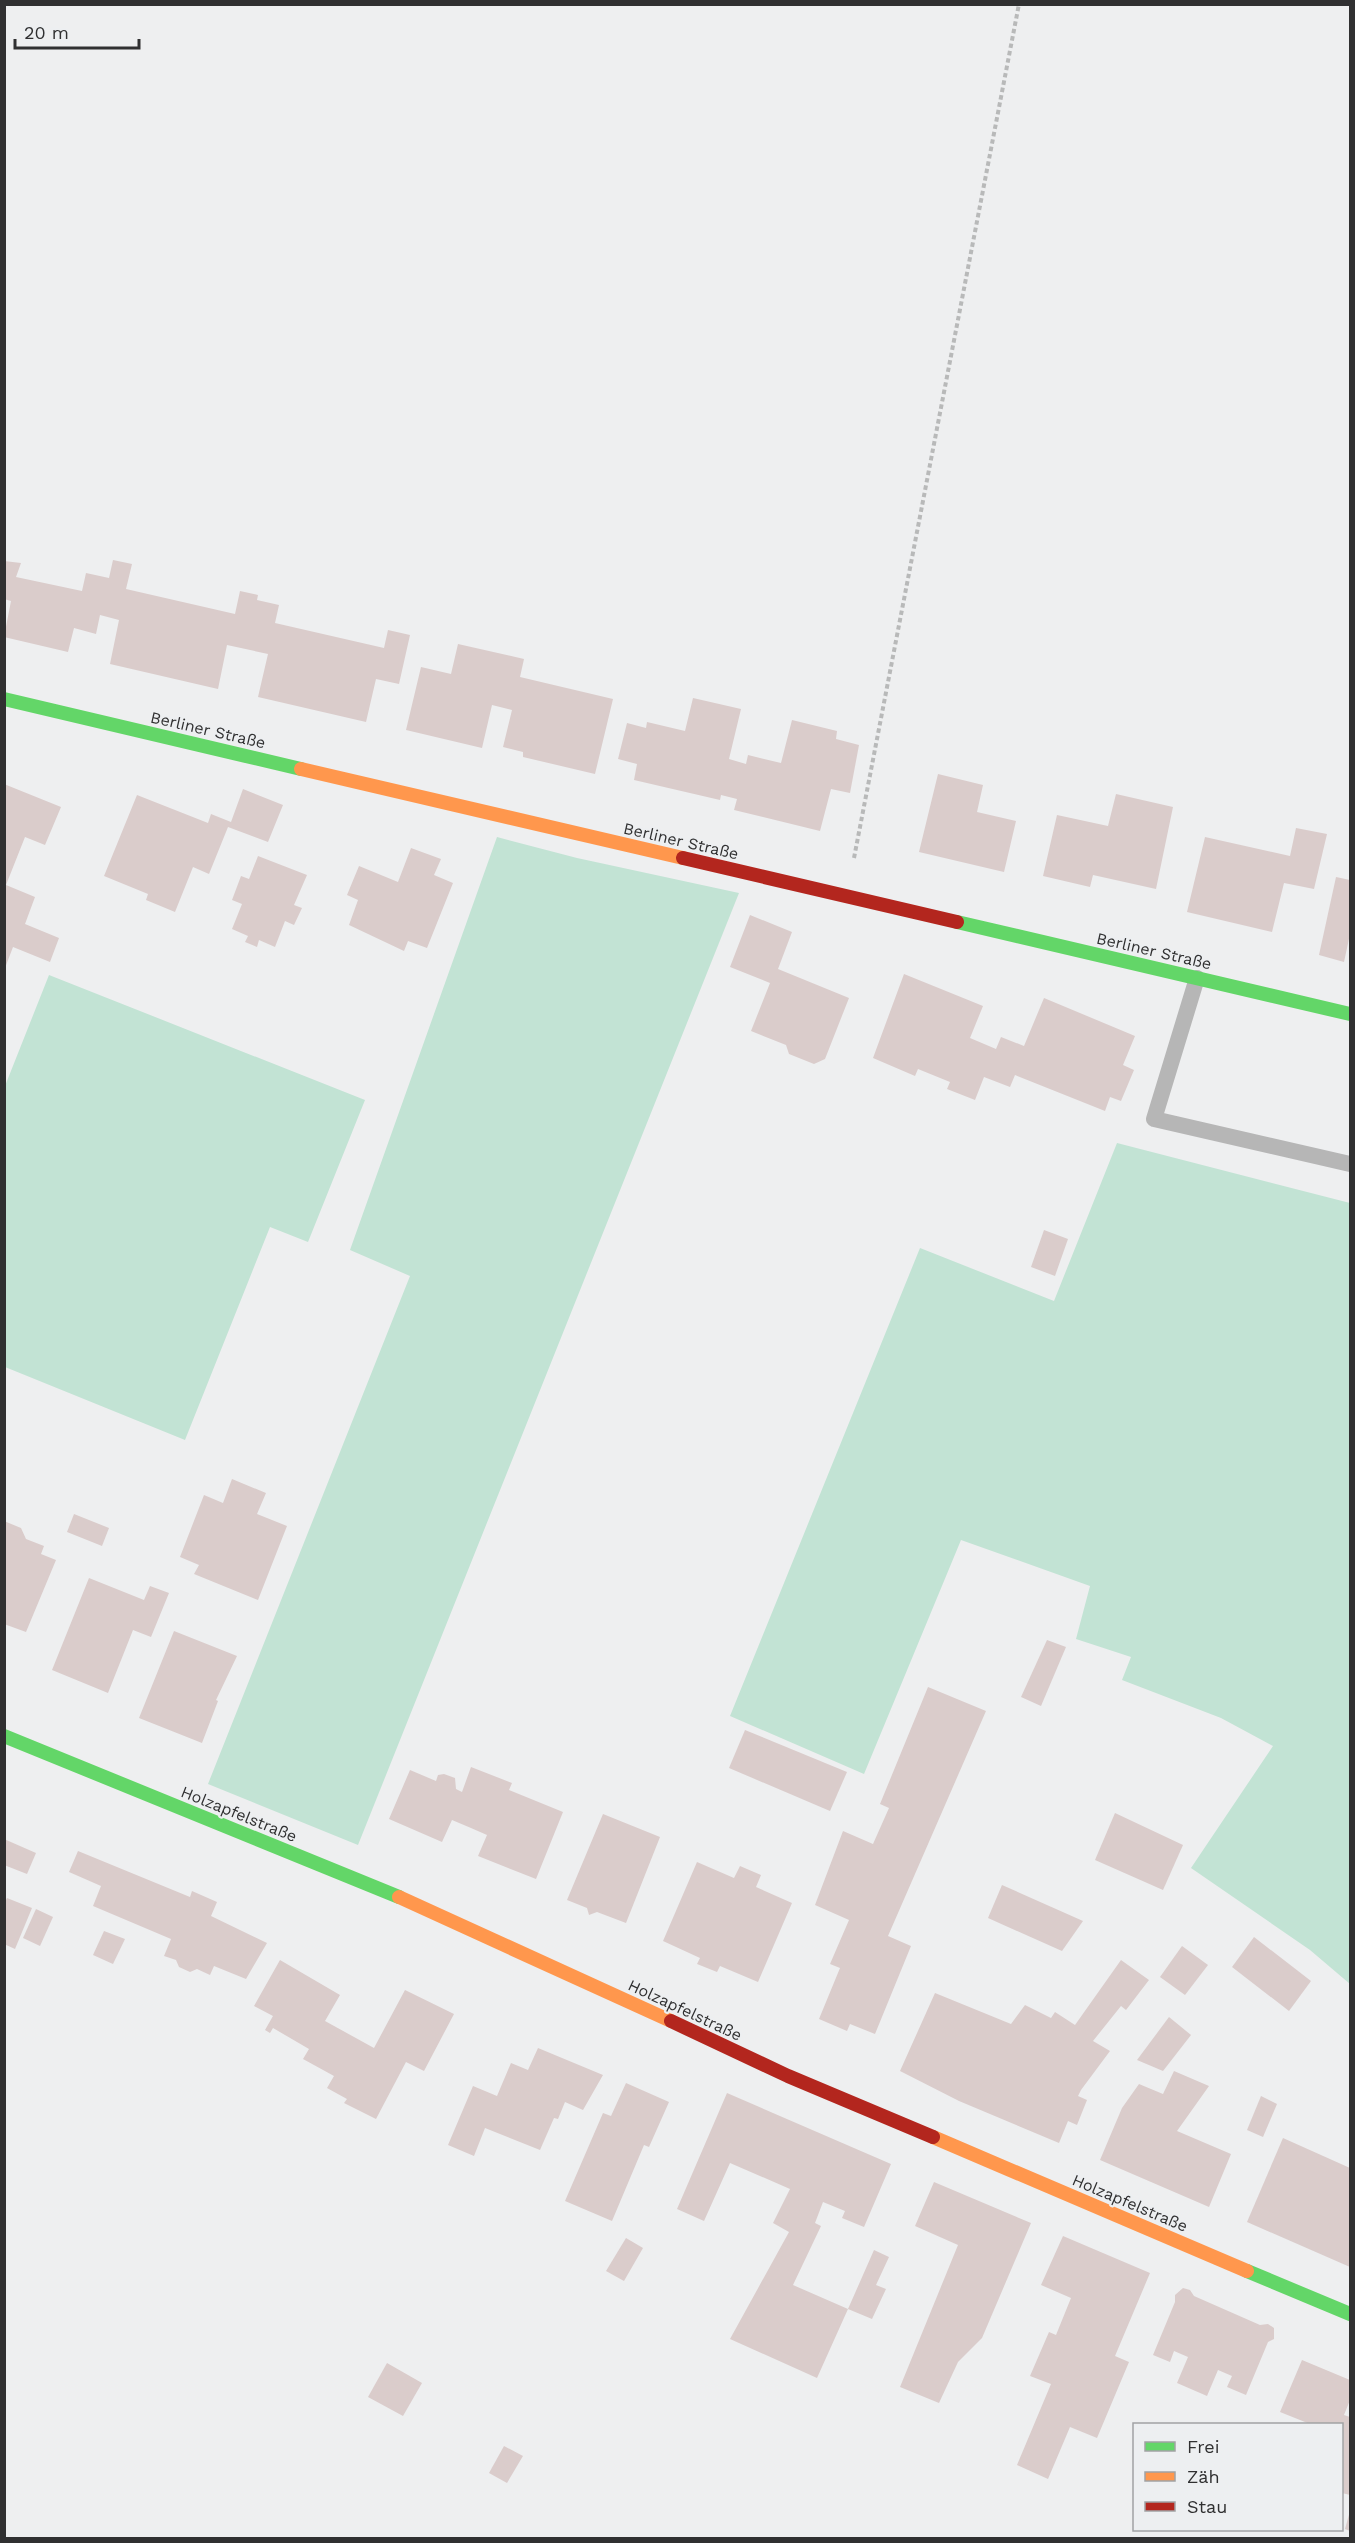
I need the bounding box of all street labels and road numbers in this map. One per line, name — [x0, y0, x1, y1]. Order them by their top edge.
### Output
street label: Berliner Straße — [149, 708, 267, 752]
street label: Berliner Straße — [622, 819, 740, 863]
street label: Berliner Straße — [1095, 929, 1213, 973]
street label: Holzapfelstraße — [178, 1782, 300, 1846]
street label: Holzapfelstraße — [625, 1975, 745, 2045]
street label: Holzapfelstraße — [1069, 2170, 1191, 2236]

